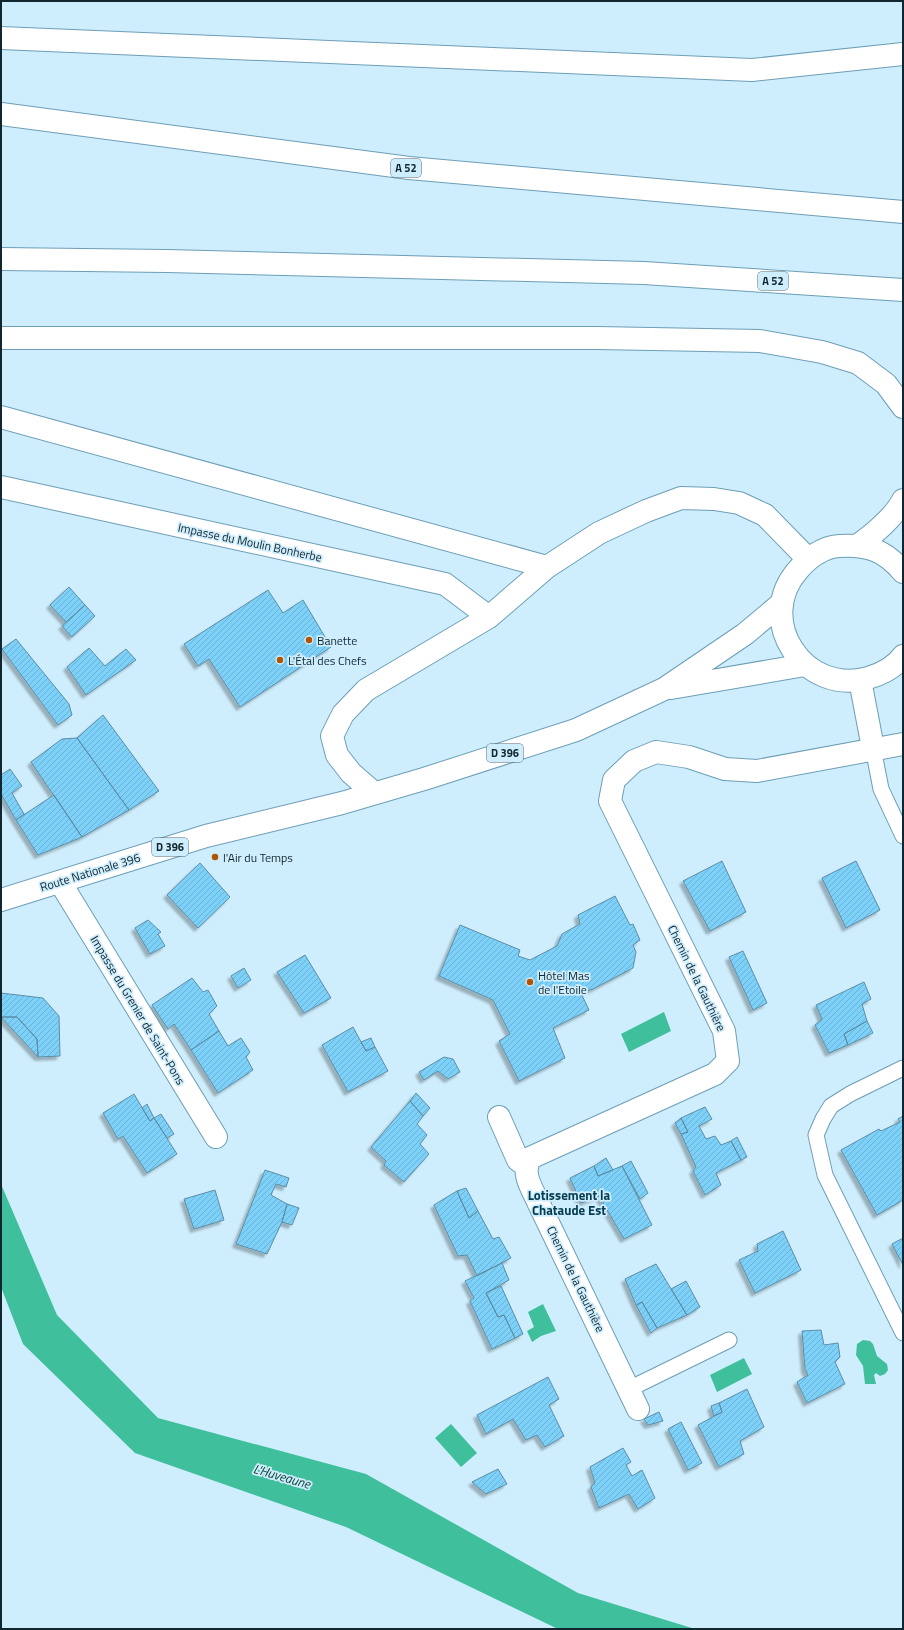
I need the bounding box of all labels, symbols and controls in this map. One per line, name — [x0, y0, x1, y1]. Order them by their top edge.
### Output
road number: A 52 — [391, 159, 421, 177]
road number: A 52 — [758, 272, 788, 290]
street label: Impasse du Moulin Bonherbe — [176, 517, 324, 567]
place label: Banette — [317, 631, 357, 650]
marker: Banette — [304, 635, 314, 645]
place label: L'Étal des Chefs — [288, 651, 367, 670]
marker: L'Étal des Chefs — [275, 655, 285, 665]
road number: D 396 — [487, 744, 523, 762]
road number: D 396 — [152, 838, 188, 856]
street label: Route Nationale 396 — [37, 848, 143, 896]
place label: l'Air du Temps — [223, 848, 293, 867]
marker: l'Air du Temps — [210, 852, 220, 862]
street label: Chemin de la Gauthière — [663, 921, 731, 1035]
street label: Impasse du Grenier de Saint-Pons — [86, 932, 190, 1089]
place label: Hôtel Mas de l'Etoile — [538, 966, 590, 999]
marker: Hôtel Mas de l'Etoile — [525, 977, 535, 987]
district label: Lotissement la Chataude Est — [528, 1185, 611, 1220]
street label: Chemin de la Gauthière — [542, 1222, 610, 1336]
water label: L'Huveaune — [251, 1458, 314, 1494]

